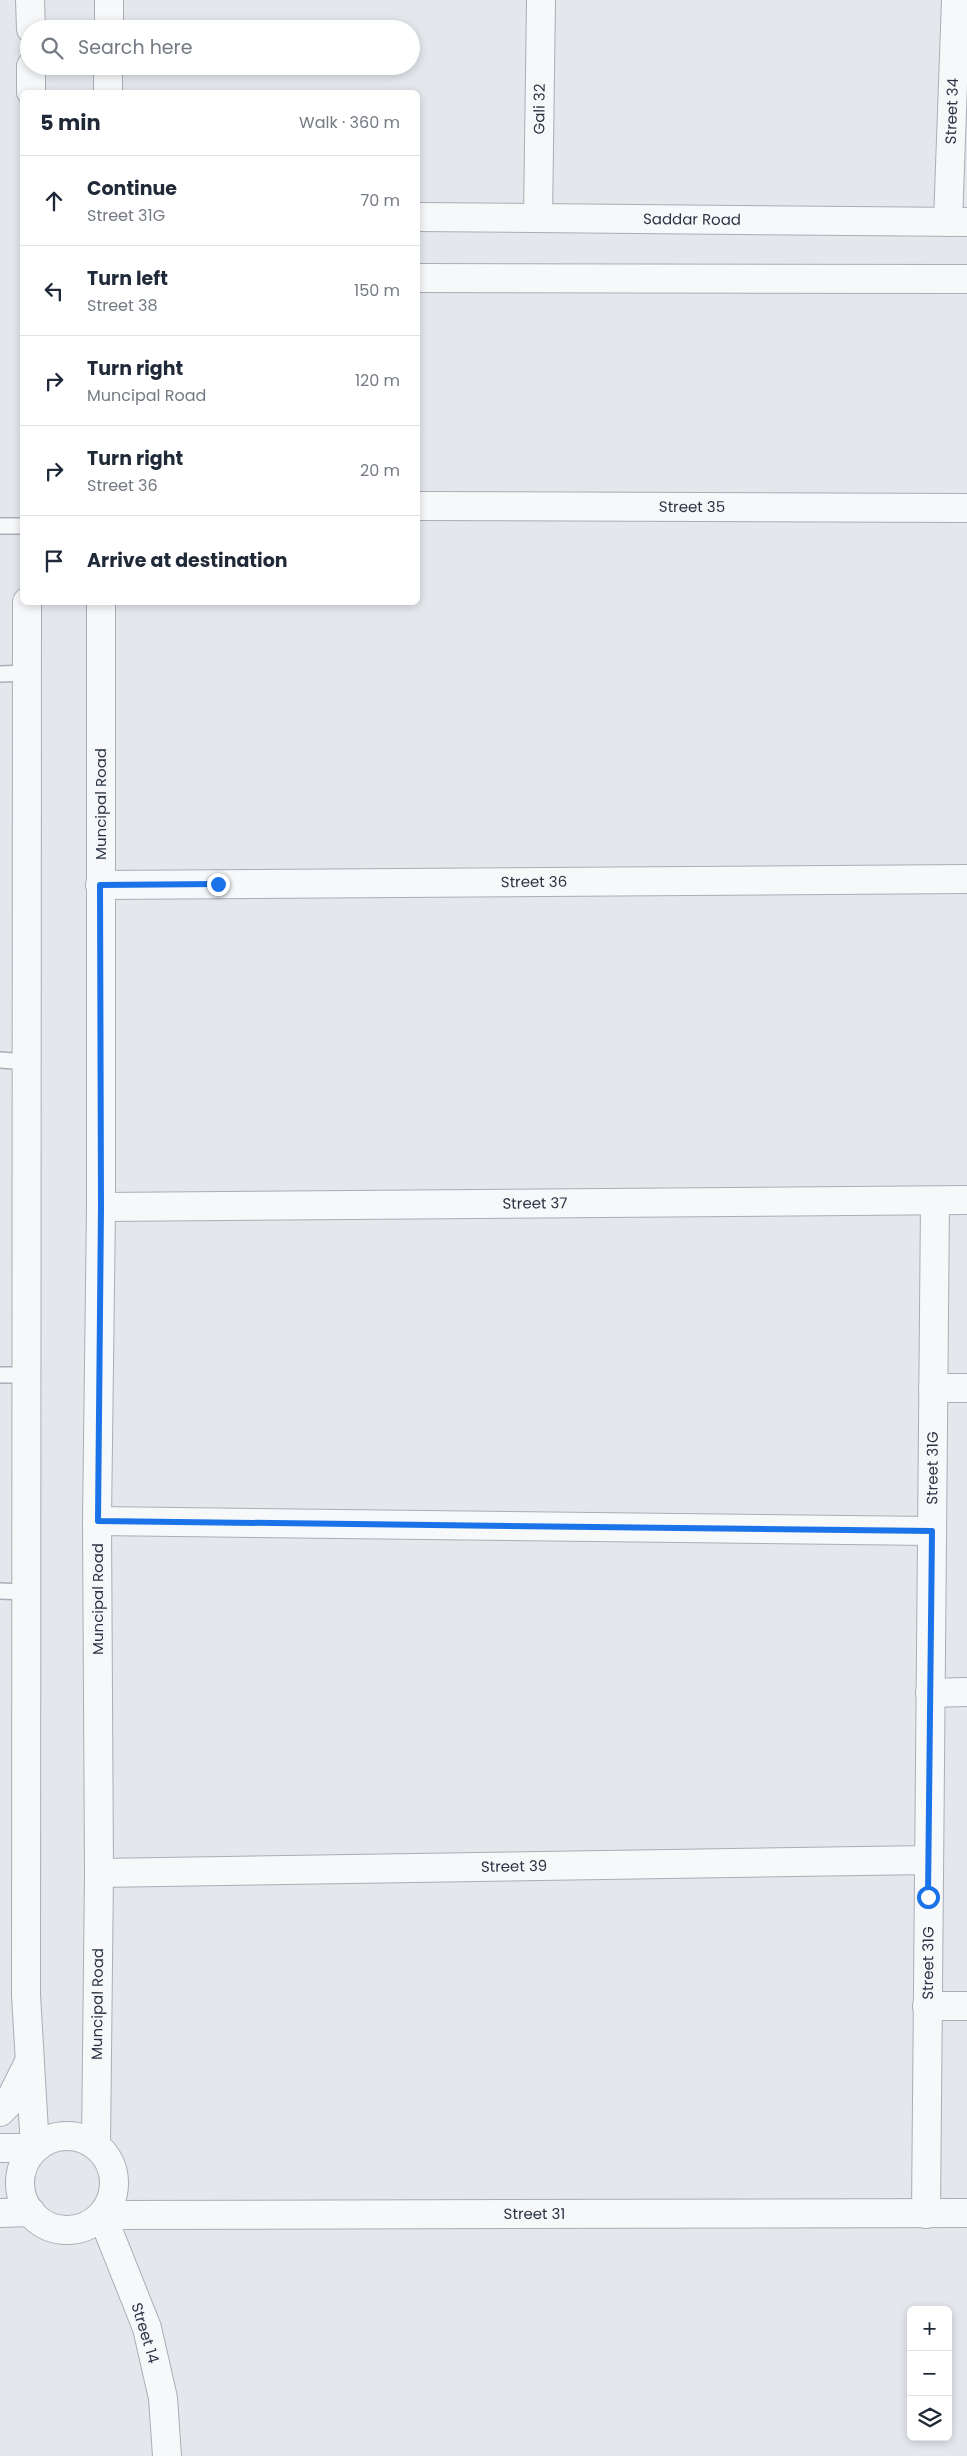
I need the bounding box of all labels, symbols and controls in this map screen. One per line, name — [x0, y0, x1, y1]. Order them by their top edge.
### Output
search box — [20, 20, 420, 75]
icon: search — [38, 34, 66, 62]
text: Search here — [78, 34, 192, 61]
street label: Street 34 — [940, 78, 963, 145]
street label: Gali 32 — [528, 84, 550, 135]
text: 5 min — [40, 108, 101, 137]
text: Walk · 360 m — [299, 111, 400, 134]
text: Continue — [87, 175, 177, 202]
icon: ahead — [40, 187, 68, 215]
text: 70 m — [360, 189, 400, 212]
text: Street 31G — [87, 204, 165, 227]
street label: Saddar Road — [643, 208, 741, 230]
text: Turn left — [87, 265, 168, 292]
icon: left — [40, 277, 68, 305]
text: 150 m — [354, 279, 400, 302]
text: Street 38 — [87, 294, 158, 317]
text: Turn right — [87, 355, 183, 382]
icon: right — [40, 367, 68, 395]
text: 120 m — [355, 369, 400, 392]
text: Muncipal Road — [87, 384, 206, 407]
text: Turn right — [87, 445, 183, 472]
icon: right — [40, 457, 68, 485]
text: 20 m — [360, 459, 400, 482]
text: Street 36 — [87, 474, 158, 497]
street label: Street 35 — [659, 496, 725, 517]
icon: arrive — [40, 547, 68, 575]
text: Arrive at destination — [87, 547, 288, 574]
street label: Muncipal Road — [90, 748, 111, 860]
street label: Street 36 — [501, 871, 567, 892]
route end — [207, 873, 230, 896]
street label: Street 37 — [502, 1192, 568, 1214]
street label: Street 31G — [921, 1431, 943, 1505]
street label: Muncipal Road — [87, 1543, 108, 1655]
street label: Street 39 — [481, 1855, 547, 1877]
route start — [917, 1886, 940, 1909]
street label: Street 31G — [917, 1926, 939, 2000]
street label: Muncipal Road — [86, 1948, 108, 2060]
street label: Street 31 — [504, 2203, 565, 2224]
street label: Street 14 — [126, 2300, 165, 2366]
map controls — [907, 2306, 952, 2441]
button: + — [907, 2306, 952, 2351]
button: − — [907, 2351, 952, 2396]
button: layers — [907, 2396, 952, 2441]

